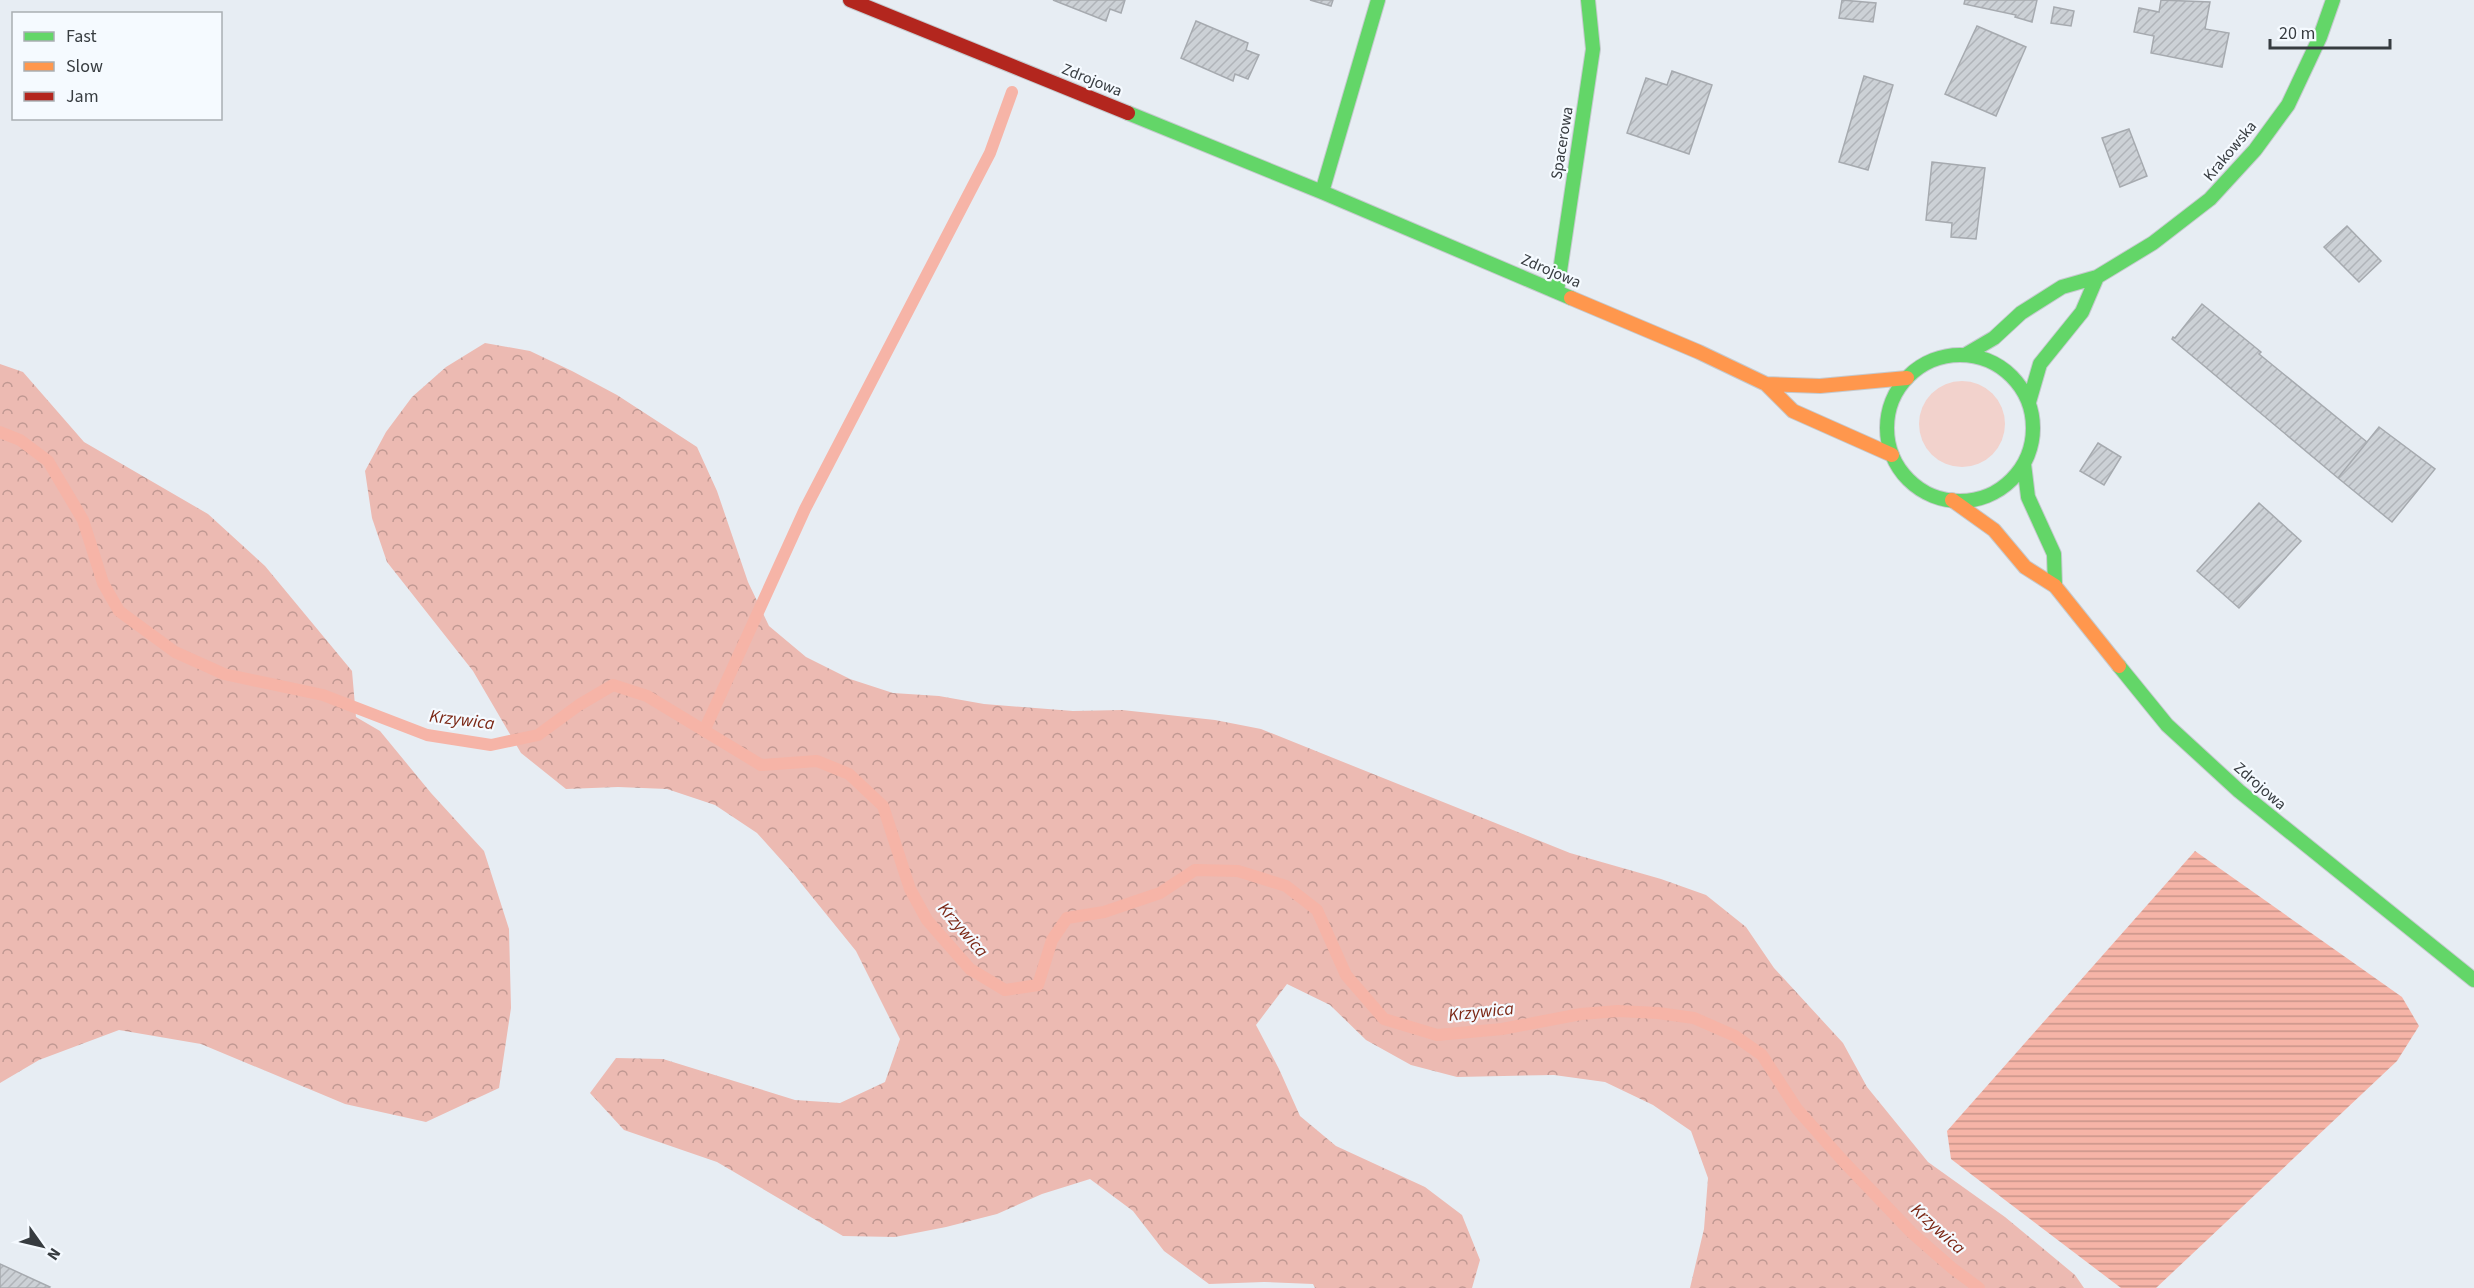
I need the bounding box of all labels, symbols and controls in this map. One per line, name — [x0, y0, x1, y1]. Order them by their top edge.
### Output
legend — [12, 12, 222, 120]
scale bar — [2270, 12, 2390, 50]
text: 20 m — [2279, 21, 2315, 46]
text: Fast — [66, 24, 97, 49]
text: Slow — [66, 54, 103, 79]
street label: Zdrojowa — [1059, 58, 1125, 102]
text: Jam — [66, 84, 99, 109]
street label: Spacerowa — [1545, 105, 1579, 181]
street label: Krakowska — [2198, 116, 2262, 186]
street label: Zdrojowa — [1518, 249, 1584, 293]
water label: Krzywica — [428, 704, 496, 736]
street label: Zdrojowa — [2229, 757, 2291, 815]
water label: Krzywica — [932, 897, 994, 963]
water label: Krzywica — [1447, 996, 1515, 1028]
water label: Krzywica — [1905, 1198, 1971, 1260]
north arrow — [12, 1216, 72, 1276]
text: N — [42, 1243, 66, 1264]

